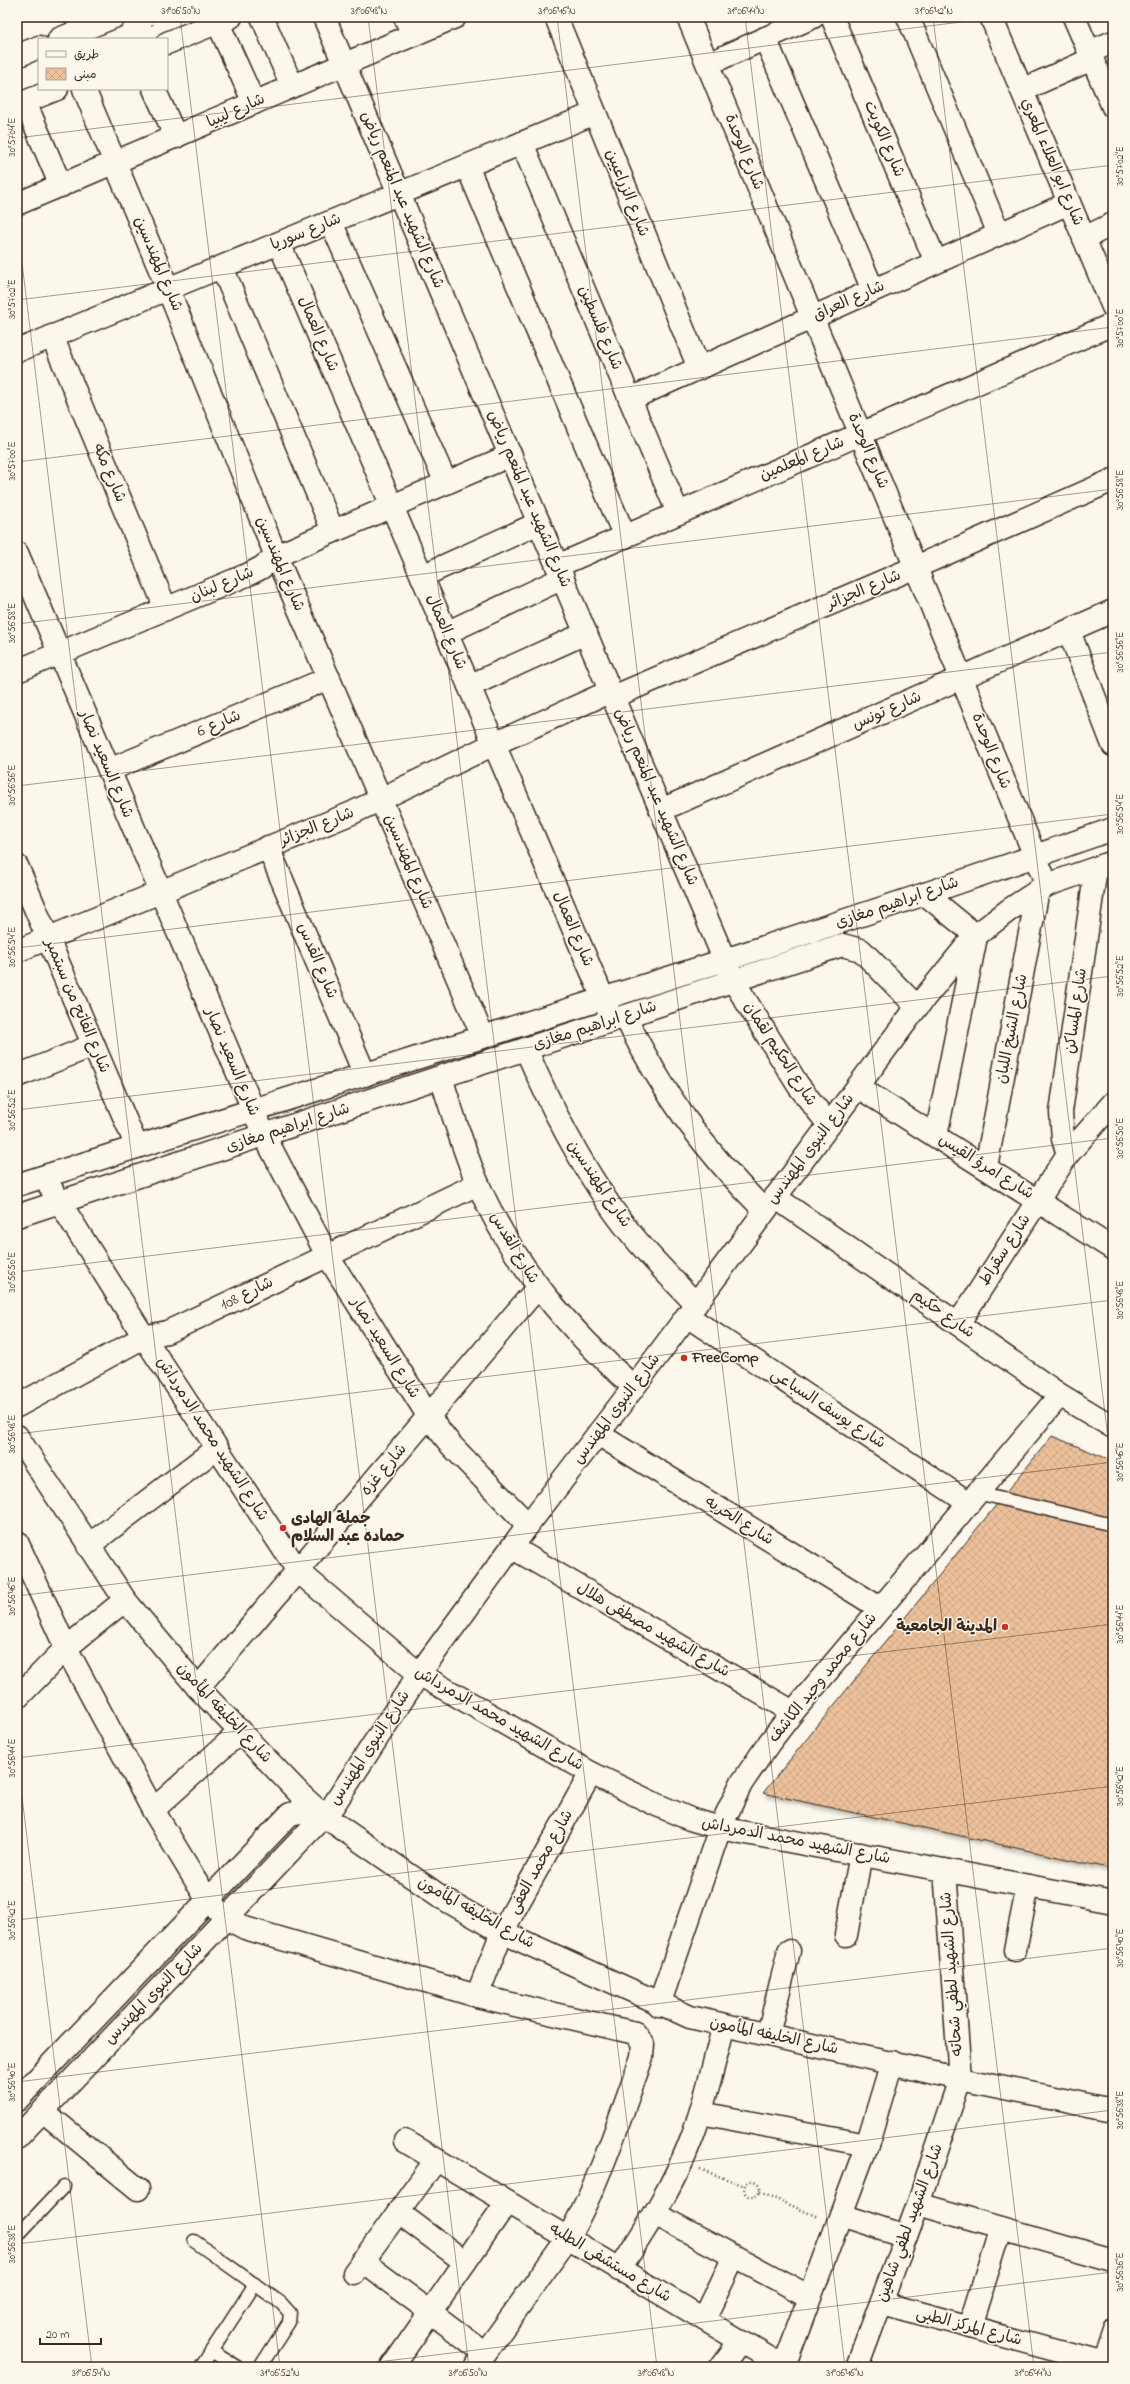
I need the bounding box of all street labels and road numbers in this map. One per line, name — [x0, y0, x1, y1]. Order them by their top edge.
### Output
street label: شارع ليبيا — [203, 87, 269, 135]
street label: شارع ابو العلاء المعري — [1014, 94, 1090, 230]
street label: شارع الكويت — [857, 97, 911, 181]
street label: شارع الشهيد عبد المنعم رياض — [354, 108, 450, 292]
street label: شارع الوحدة — [718, 110, 770, 194]
street label: شارع الزراعيين — [598, 145, 656, 241]
street label: شارع سوريا — [267, 207, 345, 257]
street label: شارع المهندسين — [127, 213, 189, 315]
street label: شارع العراق — [809, 274, 889, 328]
street label: شارع فلسطين — [571, 282, 629, 374]
street label: شارع العمال — [291, 292, 345, 376]
street label: شارع الشهيد عبد المنعم رياض — [481, 407, 577, 591]
street label: شارع الوحدة — [841, 409, 895, 493]
street label: شارع المعلمين — [756, 430, 848, 488]
street label: شارع مكه — [86, 440, 132, 506]
street label: شارع المهندسين — [249, 513, 311, 615]
street label: شارع لبنان — [186, 561, 258, 609]
street label: شارع الجزائر — [821, 564, 905, 617]
street label: شارع العمال — [419, 590, 473, 674]
street label: شارع تونس — [849, 685, 925, 737]
street label: شارع السعيد نصار — [72, 704, 140, 822]
street label: شارع 6 — [193, 704, 245, 744]
street label: شارع الشهيد عبد المنعم رياض — [608, 705, 704, 889]
street label: شارع الوحدة — [965, 709, 1017, 793]
street label: شارع الجزائر — [274, 801, 358, 854]
street label: شارع المهندسين — [377, 811, 439, 913]
street label: شارع ابراهيم مغازى — [832, 871, 962, 935]
street label: شارع العمال — [546, 887, 600, 971]
street label: شارع القدس — [290, 919, 344, 1003]
street label: شارع الفاتح من سبتمبر — [37, 933, 116, 1077]
street label: شارع المساكن — [1058, 967, 1094, 1055]
street label: شارع الشيخ اللبان — [990, 972, 1034, 1086]
street label: شارع ابراهيم مغازى — [530, 995, 660, 1057]
street label: شارع الحكيم لقمان — [737, 997, 823, 1111]
street label: شارع السعيد نصار — [198, 1002, 266, 1120]
street label: شارع النبوى المهندس — [761, 1089, 861, 1209]
street label: شارع ابراهيم مغازى — [223, 1097, 353, 1159]
street label: شارع امرؤ القيس — [934, 1128, 1038, 1206]
street label: شارع المهندسين — [561, 1135, 637, 1233]
street label: شارع القدس — [483, 1207, 545, 1289]
street label: شارع سقراط — [973, 1209, 1037, 1291]
street label: شارع 108 — [216, 1271, 278, 1317]
street label: شارع حكيم — [907, 1283, 979, 1345]
street label: شارع السعيد نصار — [343, 1291, 426, 1403]
street label: شارع النبوى المهندس — [567, 1349, 667, 1469]
street label: شارع الشهيد محمد الدمرداش — [150, 1352, 274, 1526]
street label: شارع يوسف السباعى — [766, 1363, 890, 1455]
street label: شارع غزه — [355, 1439, 413, 1501]
street label: شارع الحريه — [700, 1490, 778, 1552]
street label: شارع الشهيد مصطفى هلال — [572, 1576, 734, 1684]
street label: شارع محمد وحيد الكاشف — [763, 1608, 883, 1748]
street label: شارع الخليفه المأمون — [171, 1657, 277, 1769]
street label: شارع الشهيد محمد الدمرداش — [410, 1661, 588, 1777]
street label: شارع النبوى المهندس — [324, 1686, 416, 1810]
street label: شارع محمد العفى — [502, 1805, 580, 1919]
street label: شارع الشهيد محمد الدمرداش — [700, 1811, 892, 1871]
street label: شارع الخليفه المأمون — [413, 1871, 539, 1955]
street label: شارع الشهيد لطفي شحاته — [934, 1891, 971, 2057]
street label: شارع النبوى المهندس — [99, 1938, 209, 2050]
street label: شارع الخليفه المأمون — [708, 2011, 840, 2061]
street label: شارع الشهيد لطفي شاهين — [870, 2140, 951, 2306]
street label: شارع مستشفى الطلبه — [544, 2217, 676, 2309]
street label: شارع المركز الطبى — [913, 2301, 1025, 2353]

